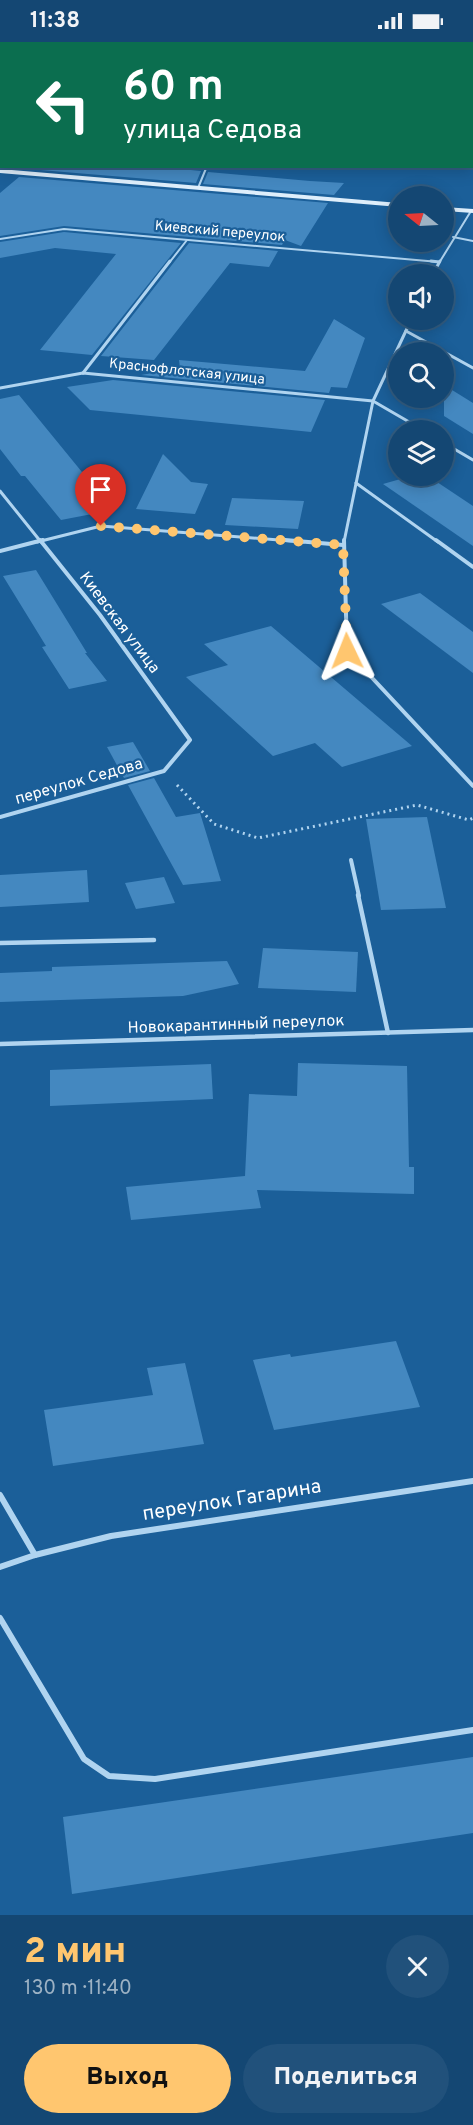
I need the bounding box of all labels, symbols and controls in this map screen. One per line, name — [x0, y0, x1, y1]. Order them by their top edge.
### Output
text: 11:38 — [30, 8, 80, 35]
text: 60 m — [123, 62, 224, 115]
icon: left — [24, 66, 102, 144]
text: улица Седова — [123, 114, 302, 148]
north arrow — [388, 186, 454, 252]
map controls — [388, 186, 454, 486]
street label: Киевский переулок — [154, 218, 286, 246]
button: sound — [388, 264, 454, 330]
button: search — [388, 342, 454, 408]
street label: Краснофлотская улица — [108, 355, 266, 389]
button: layers — [388, 420, 454, 486]
pin — [75, 464, 126, 526]
icon: arrive — [84, 473, 117, 506]
street label: Киевская улица — [74, 568, 164, 678]
position arrow — [315, 619, 379, 683]
street label: переулок Седова — [13, 754, 145, 810]
street label: Новокарантинный переулок — [127, 1011, 345, 1039]
street label: переулок Гагарина — [141, 1474, 323, 1528]
text: 2 мин — [24, 1930, 126, 1976]
button: close — [386, 1935, 449, 1998]
text: 130 m · 11:40 — [24, 1976, 132, 2002]
button: Выход — [24, 2044, 231, 2113]
button: Поделиться — [243, 2044, 449, 2113]

